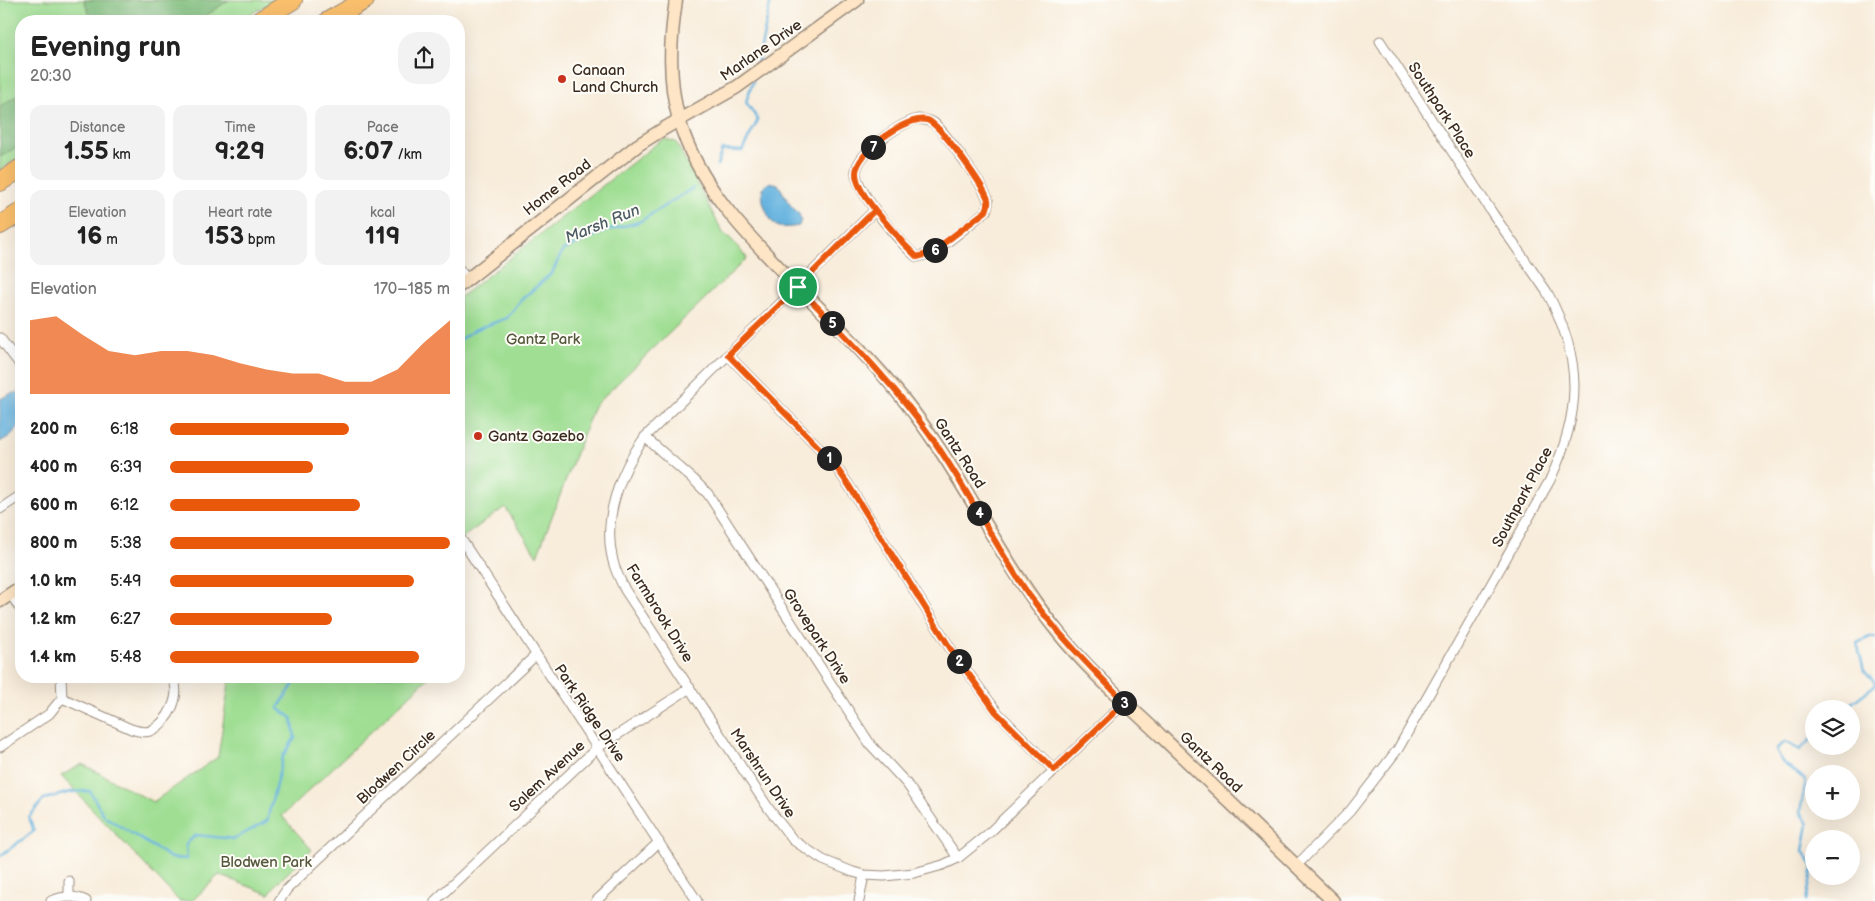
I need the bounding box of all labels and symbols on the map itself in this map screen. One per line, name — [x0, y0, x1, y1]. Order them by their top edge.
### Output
street label: Marlane Drive — [717, 15, 806, 86]
street label: Southpark Place — [1403, 59, 1480, 162]
place label: Canaan Land Church — [572, 61, 658, 97]
marker: Canaan Land Church — [556, 73, 568, 85]
pin: 7 — [860, 134, 886, 160]
street label: Home Road — [520, 155, 595, 220]
water label: Marsh Run — [562, 201, 643, 248]
pin: 6 — [922, 238, 948, 262]
pin — [777, 266, 819, 308]
pin: 5 — [820, 310, 844, 336]
park label: Gantz Park — [506, 330, 581, 349]
street label: Gantz Road — [930, 414, 989, 492]
place label: Gantz Gazebo — [488, 427, 585, 446]
marker: Gantz Gazebo — [472, 430, 484, 442]
street label: Southpark Place — [1488, 444, 1557, 551]
pin: 1 — [816, 446, 842, 470]
pin: 4 — [966, 500, 992, 526]
street label: Farmbrook Drive — [622, 561, 697, 666]
street label: Grovepark Drive — [779, 585, 855, 688]
pin: 2 — [946, 648, 972, 674]
street label: Park Ridge Drive — [550, 661, 629, 766]
pin: 3 — [1112, 690, 1136, 716]
street label: Marshrun Drive — [726, 725, 800, 822]
street label: Blodwen Circle — [353, 726, 440, 809]
street label: Gantz Road — [1175, 728, 1246, 797]
street label: Salem Avenue — [506, 736, 589, 816]
park label: Blodwen Park — [220, 853, 312, 872]

